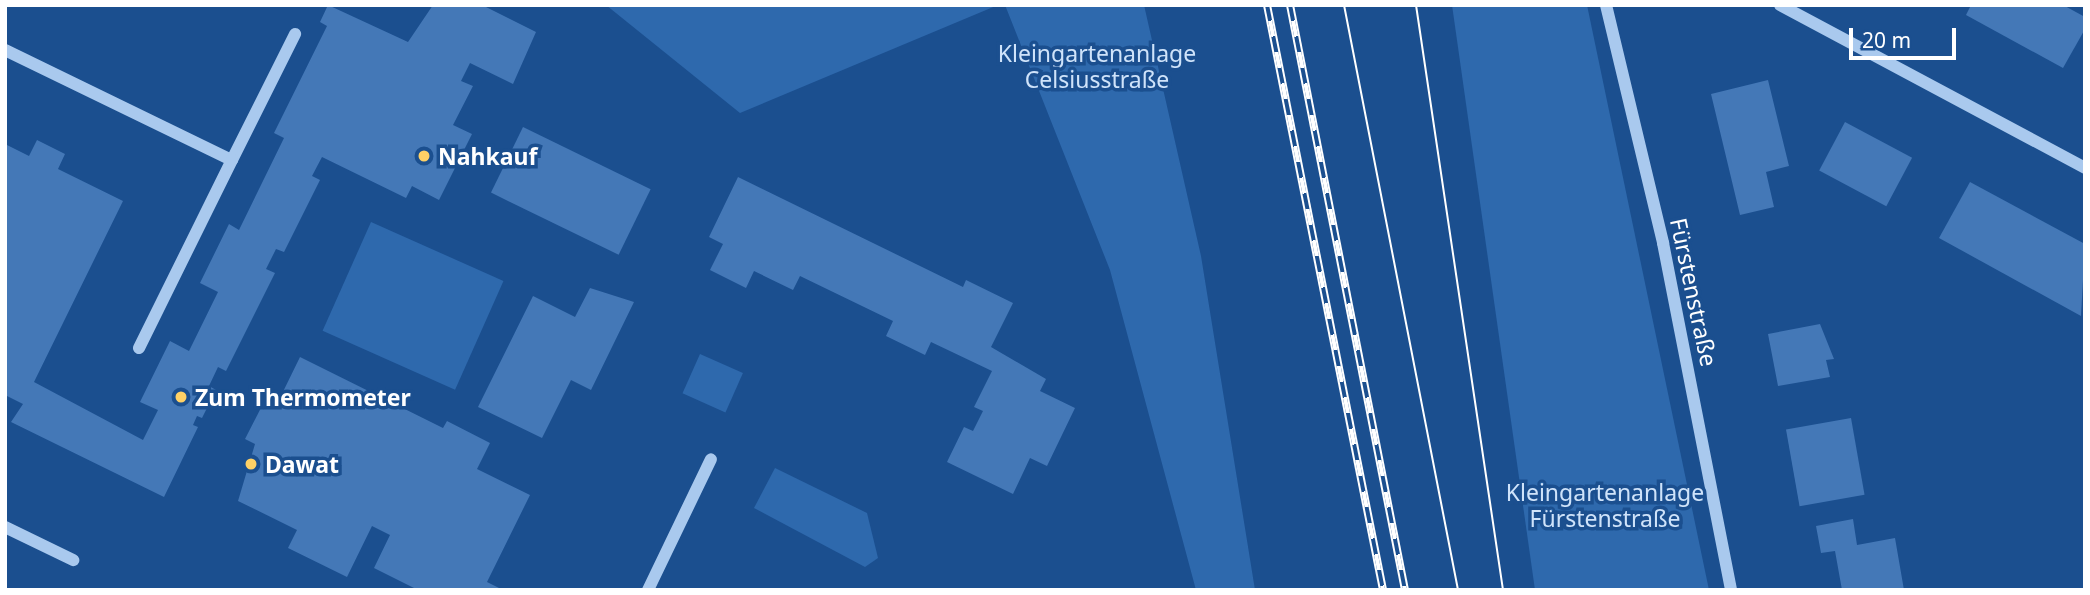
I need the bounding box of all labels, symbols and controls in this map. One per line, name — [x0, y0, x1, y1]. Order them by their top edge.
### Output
scale bar — [1852, 14, 1959, 58]
text: 20 m — [1862, 26, 1911, 54]
park label: Kleingartenanlage Celsiusstraße — [998, 39, 1196, 93]
place label: Nahkauf — [438, 142, 537, 170]
marker: Nahkauf — [416, 148, 432, 164]
street label: Fürstenstraße — [1665, 215, 1723, 369]
place label: Zum Thermometer — [195, 383, 411, 411]
marker: Zum Thermometer — [173, 389, 189, 405]
place label: Dawat — [265, 450, 339, 478]
marker: Dawat — [243, 456, 259, 472]
park label: Kleingartenanlage Fürstenstraße — [1506, 478, 1704, 532]

